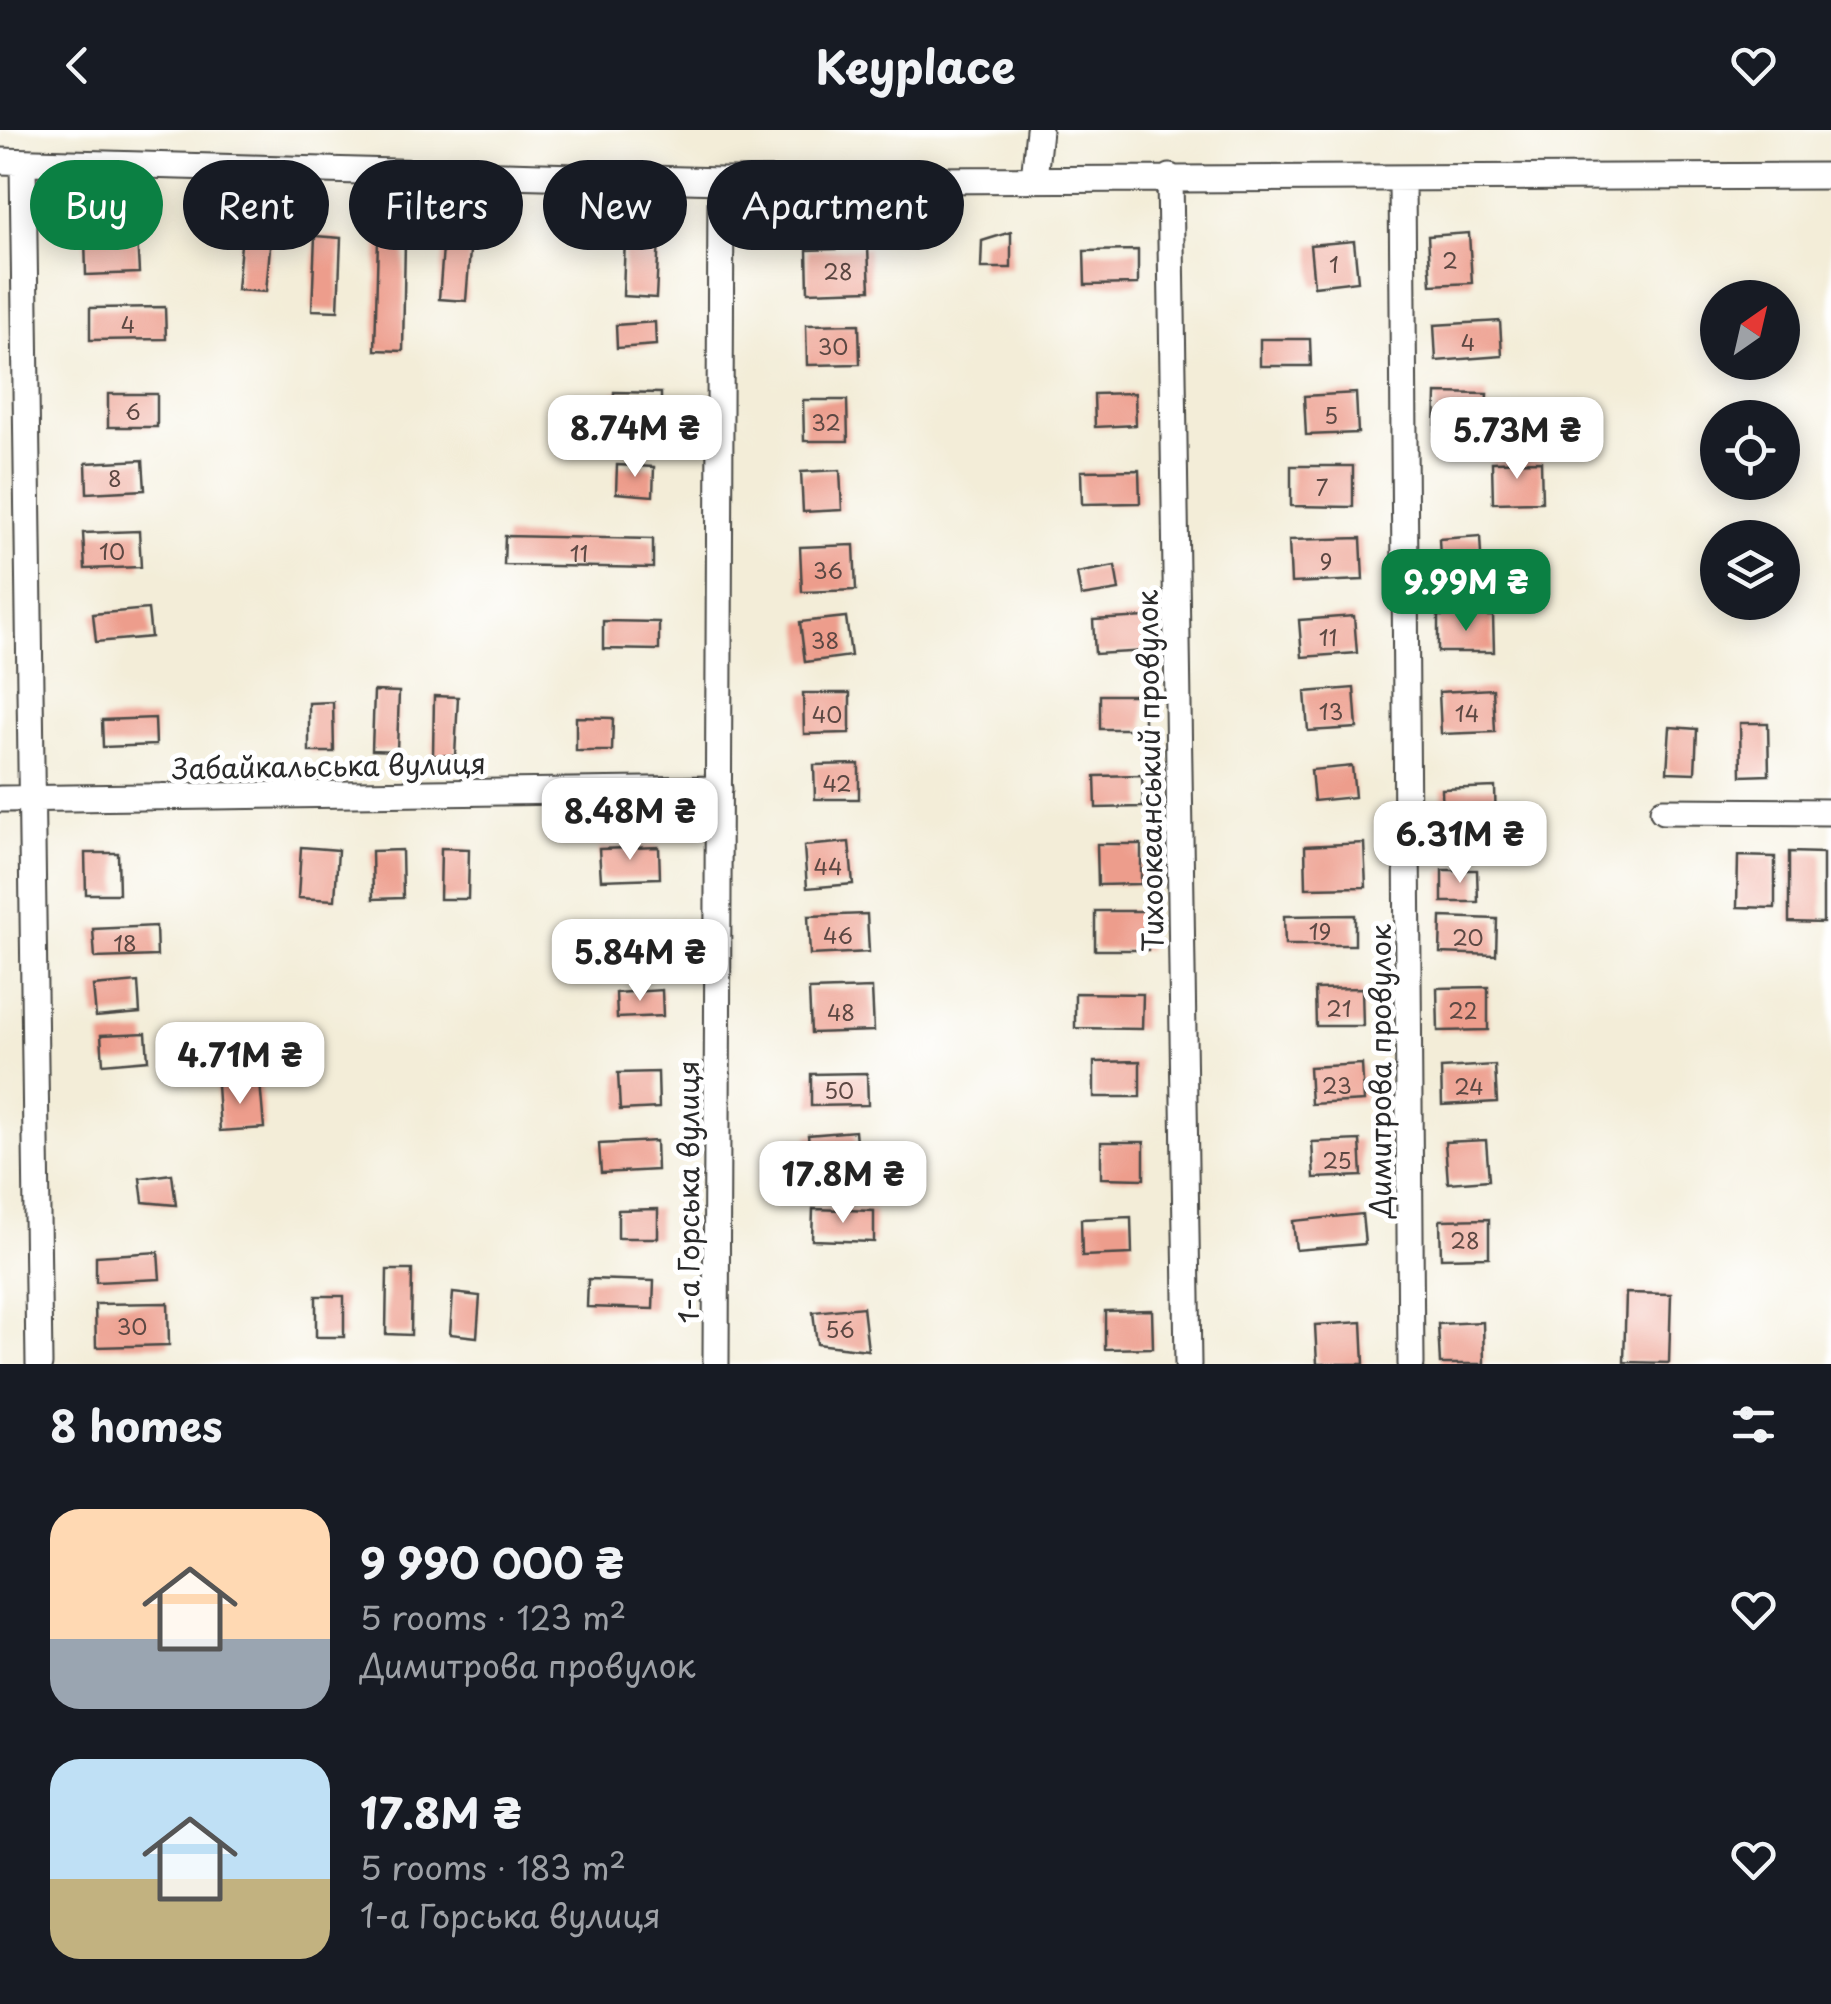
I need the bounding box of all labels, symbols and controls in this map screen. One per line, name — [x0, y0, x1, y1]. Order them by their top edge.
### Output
text: Keyplace — [815, 31, 1016, 99]
icon: back — [50, 38, 105, 93]
icon: heart — [1726, 38, 1781, 93]
chip: Buy — [30, 160, 163, 250]
chip: Rent — [183, 160, 329, 250]
chip: Filters — [349, 160, 523, 250]
chip: New — [543, 160, 687, 250]
chip: Apartment — [707, 160, 964, 250]
house number: 2 — [1442, 243, 1458, 276]
house number: 1 — [1329, 247, 1339, 280]
house number: 28 — [823, 254, 853, 287]
north arrow — [1700, 280, 1800, 380]
map controls — [1700, 280, 1800, 620]
house number: 4 — [121, 307, 135, 340]
house number: 4 — [1461, 325, 1475, 358]
house number: 30 — [818, 329, 848, 362]
house number: 6 — [125, 394, 141, 427]
pin: 8.74M ₴ — [543, 395, 727, 480]
pin: 5.73M ₴ — [1425, 397, 1609, 482]
house number: 5 — [1324, 398, 1338, 431]
button: locate — [1700, 400, 1800, 500]
text: 8.74M ₴ — [570, 403, 700, 451]
house number: 32 — [811, 405, 841, 438]
text: 5.73M ₴ — [1453, 405, 1582, 453]
house number: 8 — [108, 461, 122, 494]
house number: 7 — [1316, 470, 1328, 503]
button: layers — [1700, 520, 1800, 620]
house number: 10 — [99, 534, 125, 567]
house number: 11 — [570, 536, 588, 569]
house number: 9 — [1320, 544, 1332, 577]
pin: 9.99M ₴ — [1374, 549, 1558, 634]
house number: 36 — [813, 553, 843, 586]
text: 9.99M ₴ — [1403, 557, 1529, 605]
street label: Тихоокеанський провулок — [1124, 589, 1174, 952]
house number: 11 — [1319, 620, 1337, 653]
house number: 38 — [811, 623, 839, 656]
house number: 13 — [1319, 694, 1343, 727]
house number: 14 — [1455, 696, 1479, 729]
house number: 40 — [812, 697, 842, 730]
street label: Забайкальська вулиця — [171, 741, 486, 789]
house number: 42 — [822, 766, 852, 799]
pin: 8.48M ₴ — [538, 778, 722, 863]
text: 8.48M ₴ — [564, 786, 696, 834]
pin: 6.31M ₴ — [1368, 801, 1552, 886]
text: 6.31M ₴ — [1396, 809, 1524, 857]
house number: 44 — [813, 849, 843, 882]
house number: 19 — [1309, 914, 1331, 947]
house number: 46 — [823, 918, 853, 951]
pin: 5.84M ₴ — [548, 919, 732, 1004]
house number: 20 — [1452, 920, 1484, 953]
street label: Димитрова провулок — [1358, 924, 1401, 1219]
house number: 18 — [113, 926, 137, 959]
text: 5.84M ₴ — [574, 927, 706, 975]
house number: 21 — [1326, 991, 1352, 1024]
house number: 22 — [1448, 993, 1478, 1026]
house number: 48 — [827, 995, 855, 1028]
pin: 4.71M ₴ — [148, 1022, 332, 1107]
text: 4.71M ₴ — [177, 1030, 303, 1078]
street label: 1-а Горська вулиця — [666, 1060, 709, 1324]
house number: 23 — [1322, 1068, 1352, 1101]
house number: 24 — [1454, 1069, 1484, 1102]
house number: 50 — [824, 1073, 854, 1106]
pin: 17.8M ₴ — [751, 1141, 935, 1226]
house number: 25 — [1322, 1143, 1352, 1176]
text: 17.8M ₴ — [781, 1149, 905, 1197]
house number: 28 — [1450, 1223, 1480, 1256]
house number: 30 — [117, 1309, 147, 1342]
house number: 56 — [825, 1312, 855, 1345]
text: 8 homes — [50, 1393, 223, 1456]
icon: filters — [1726, 1397, 1781, 1452]
text: 9 990 000 ₴ — [360, 1530, 624, 1593]
icon: home — [130, 1549, 250, 1669]
icon: heart — [1726, 1582, 1781, 1637]
text: 5 rooms · 123 m² — [360, 1593, 626, 1641]
text: Димитрова провулок — [360, 1641, 696, 1689]
text: 17.8M ₴ — [360, 1780, 522, 1843]
icon: home — [130, 1799, 250, 1919]
icon: heart — [1726, 1832, 1781, 1887]
text: 5 rooms · 183 m² — [360, 1843, 626, 1891]
text: 1-а Горська вулиця — [360, 1891, 661, 1939]

